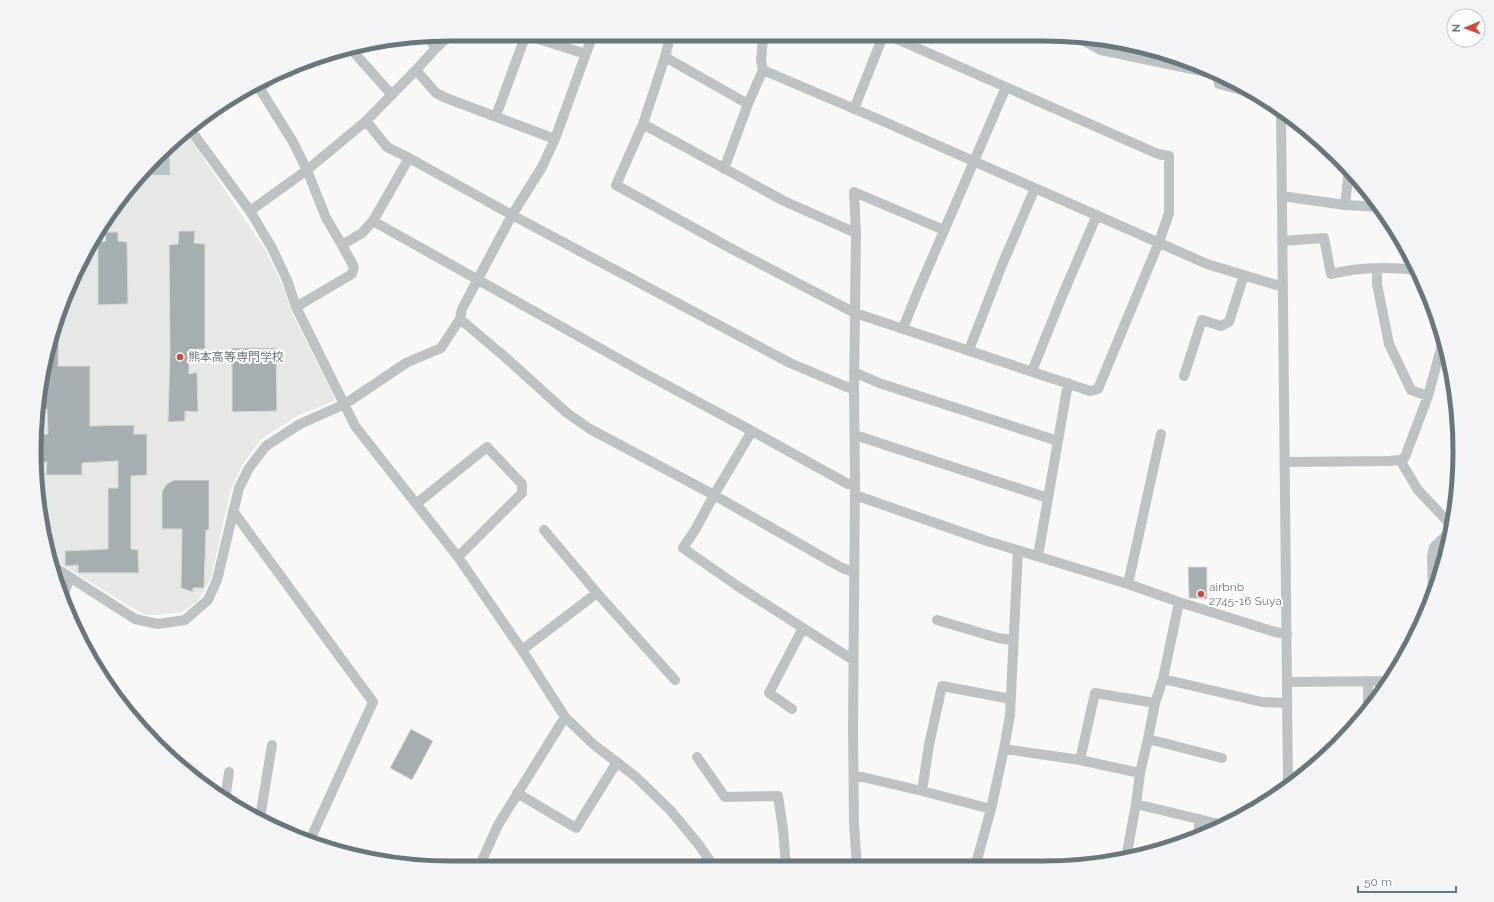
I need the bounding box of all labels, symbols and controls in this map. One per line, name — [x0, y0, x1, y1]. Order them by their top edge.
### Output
north arrow — [1446, 8, 1486, 48]
text: N — [1450, 24, 1463, 32]
place label: 熊本高等専門学校 — [188, 350, 284, 364]
marker: 熊本高等専門学校 — [175, 352, 185, 362]
place label: airbnb 2745-16 Suya — [1209, 580, 1282, 608]
marker: airbnb 2745-16 Suya — [1196, 589, 1206, 599]
scale bar — [1358, 868, 1456, 894]
text: 50 m — [1364, 875, 1392, 889]

